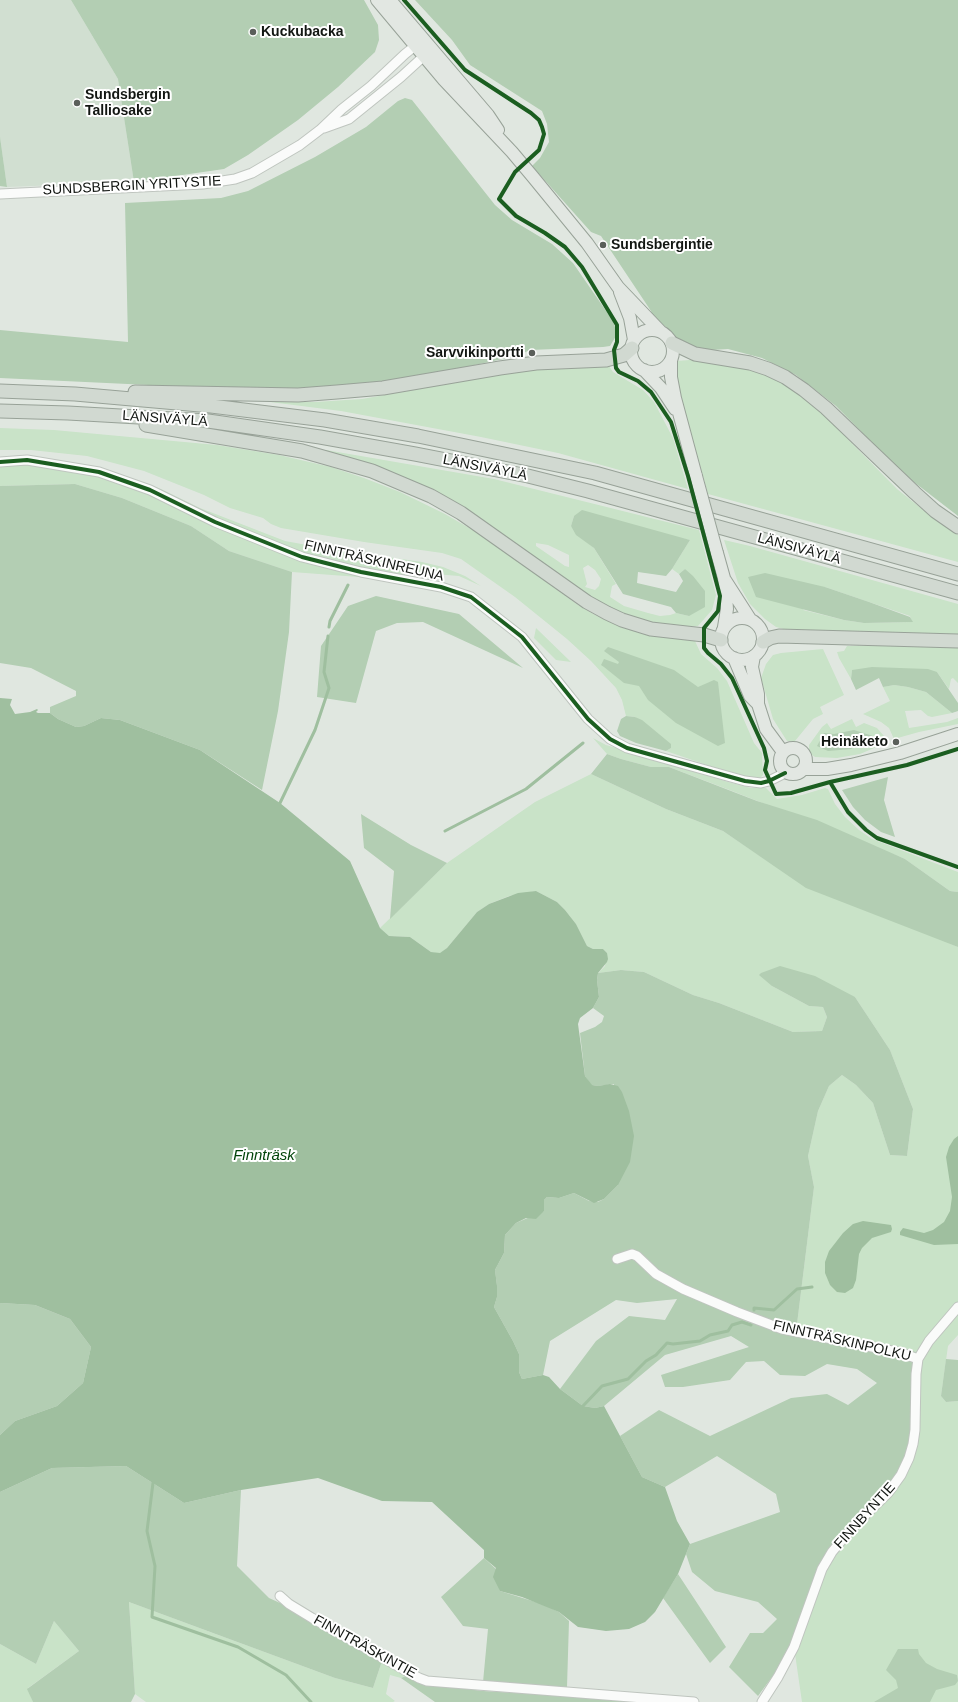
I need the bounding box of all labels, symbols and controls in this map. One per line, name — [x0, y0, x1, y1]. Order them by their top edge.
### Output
place label: Kuckubacka — [261, 24, 343, 40]
marker: Kuckubacka — [248, 27, 258, 37]
place label: Sundsbergin Talliosake — [85, 87, 171, 120]
marker: Sundsbergin Talliosake — [72, 98, 82, 108]
street label: SUNDSBERGIN YRITYSTIE — [42, 173, 222, 199]
place label: Sundsbergintie — [611, 237, 713, 253]
marker: Sundsbergintie — [598, 240, 608, 250]
place label: Sarvvikinportti — [426, 345, 524, 361]
marker: Sarvvikinportti — [527, 348, 537, 358]
street label: LÄNSIVÄYLÄ — [122, 408, 208, 430]
street label: LÄNSIVÄYLÄ — [441, 452, 529, 484]
street label: LÄNSIVÄYLÄ — [755, 530, 843, 568]
street label: FINNTRÄSKINREUNA — [303, 537, 445, 585]
place label: Heinäketo — [821, 734, 888, 750]
marker: Heinäketo — [891, 737, 901, 747]
water label: Finnträsk — [233, 1147, 295, 1165]
street label: FINNTRÄSKINPOLKU — [772, 1317, 912, 1365]
street label: FINNBYNTIE — [831, 1479, 899, 1553]
street label: FINNTRÄSKINTIE — [311, 1612, 419, 1682]

